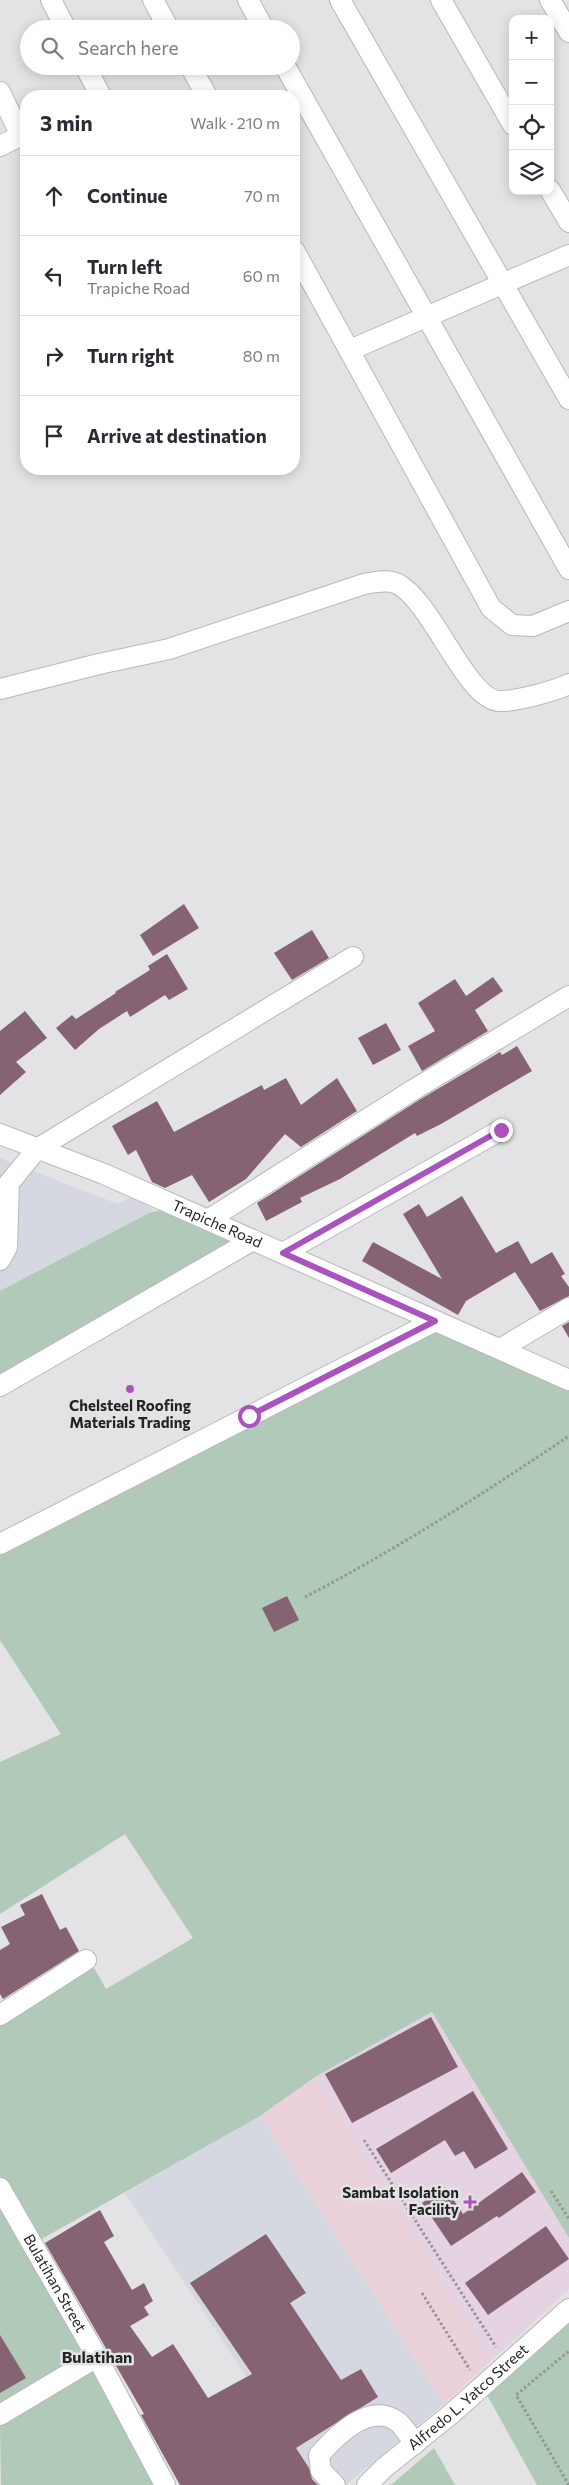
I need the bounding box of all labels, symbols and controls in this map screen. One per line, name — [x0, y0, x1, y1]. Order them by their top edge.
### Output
map controls — [509, 15, 554, 195]
button: + — [509, 15, 554, 60]
search box — [20, 20, 300, 75]
icon: search — [38, 34, 66, 62]
text: Search here — [78, 36, 178, 59]
button: − — [509, 60, 554, 105]
button: locate — [509, 105, 554, 150]
text: 3 min — [40, 110, 93, 135]
text: Walk · 210 m — [190, 113, 280, 132]
button: layers — [509, 150, 554, 195]
icon: ahead — [40, 182, 68, 210]
text: Continue — [87, 184, 167, 207]
text: 70 m — [244, 186, 280, 205]
text: Turn left — [87, 255, 162, 278]
icon: left — [40, 262, 68, 290]
text: 60 m — [243, 266, 280, 285]
text: Trapiche Road — [87, 278, 190, 297]
icon: right — [40, 342, 68, 370]
text: Turn right — [87, 344, 174, 367]
text: 80 m — [243, 346, 280, 365]
icon: arrive — [40, 422, 68, 450]
text: Arrive at destination — [87, 424, 267, 447]
route end — [490, 1119, 513, 1142]
street label: Trapiche Road — [170, 1195, 265, 1251]
marker: Chelsteel Roofing Materials Trading — [124, 1383, 136, 1395]
place label: Chelsteel Roofing Materials Trading — [69, 1396, 191, 1431]
route start — [238, 1405, 261, 1428]
place label: Sambat Isolation Facility — [342, 2183, 460, 2218]
marker: Sambat Isolation Facility — [463, 2195, 477, 2209]
street label: Bulatihan Street — [20, 2231, 91, 2335]
street label: Alfredo L. Yatco Street — [404, 2340, 531, 2453]
district label: Bulatihan — [62, 2347, 132, 2366]

